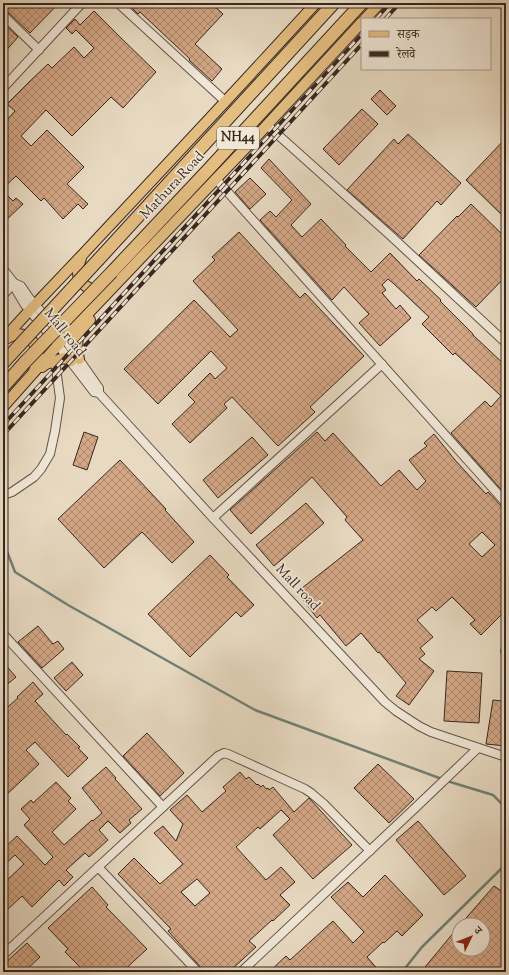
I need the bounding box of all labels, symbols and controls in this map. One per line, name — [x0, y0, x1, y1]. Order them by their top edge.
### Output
legend — [361, 18, 491, 70]
text: सड़क — [396, 26, 421, 44]
text: रेलवे — [395, 46, 416, 64]
road number: NH44 — [217, 127, 259, 149]
street label: Mathura Road — [136, 148, 210, 224]
street label: Mall road — [38, 304, 90, 362]
street label: Mall road — [270, 560, 324, 616]
north arrow — [451, 917, 491, 957]
text: उ — [469, 923, 486, 939]

